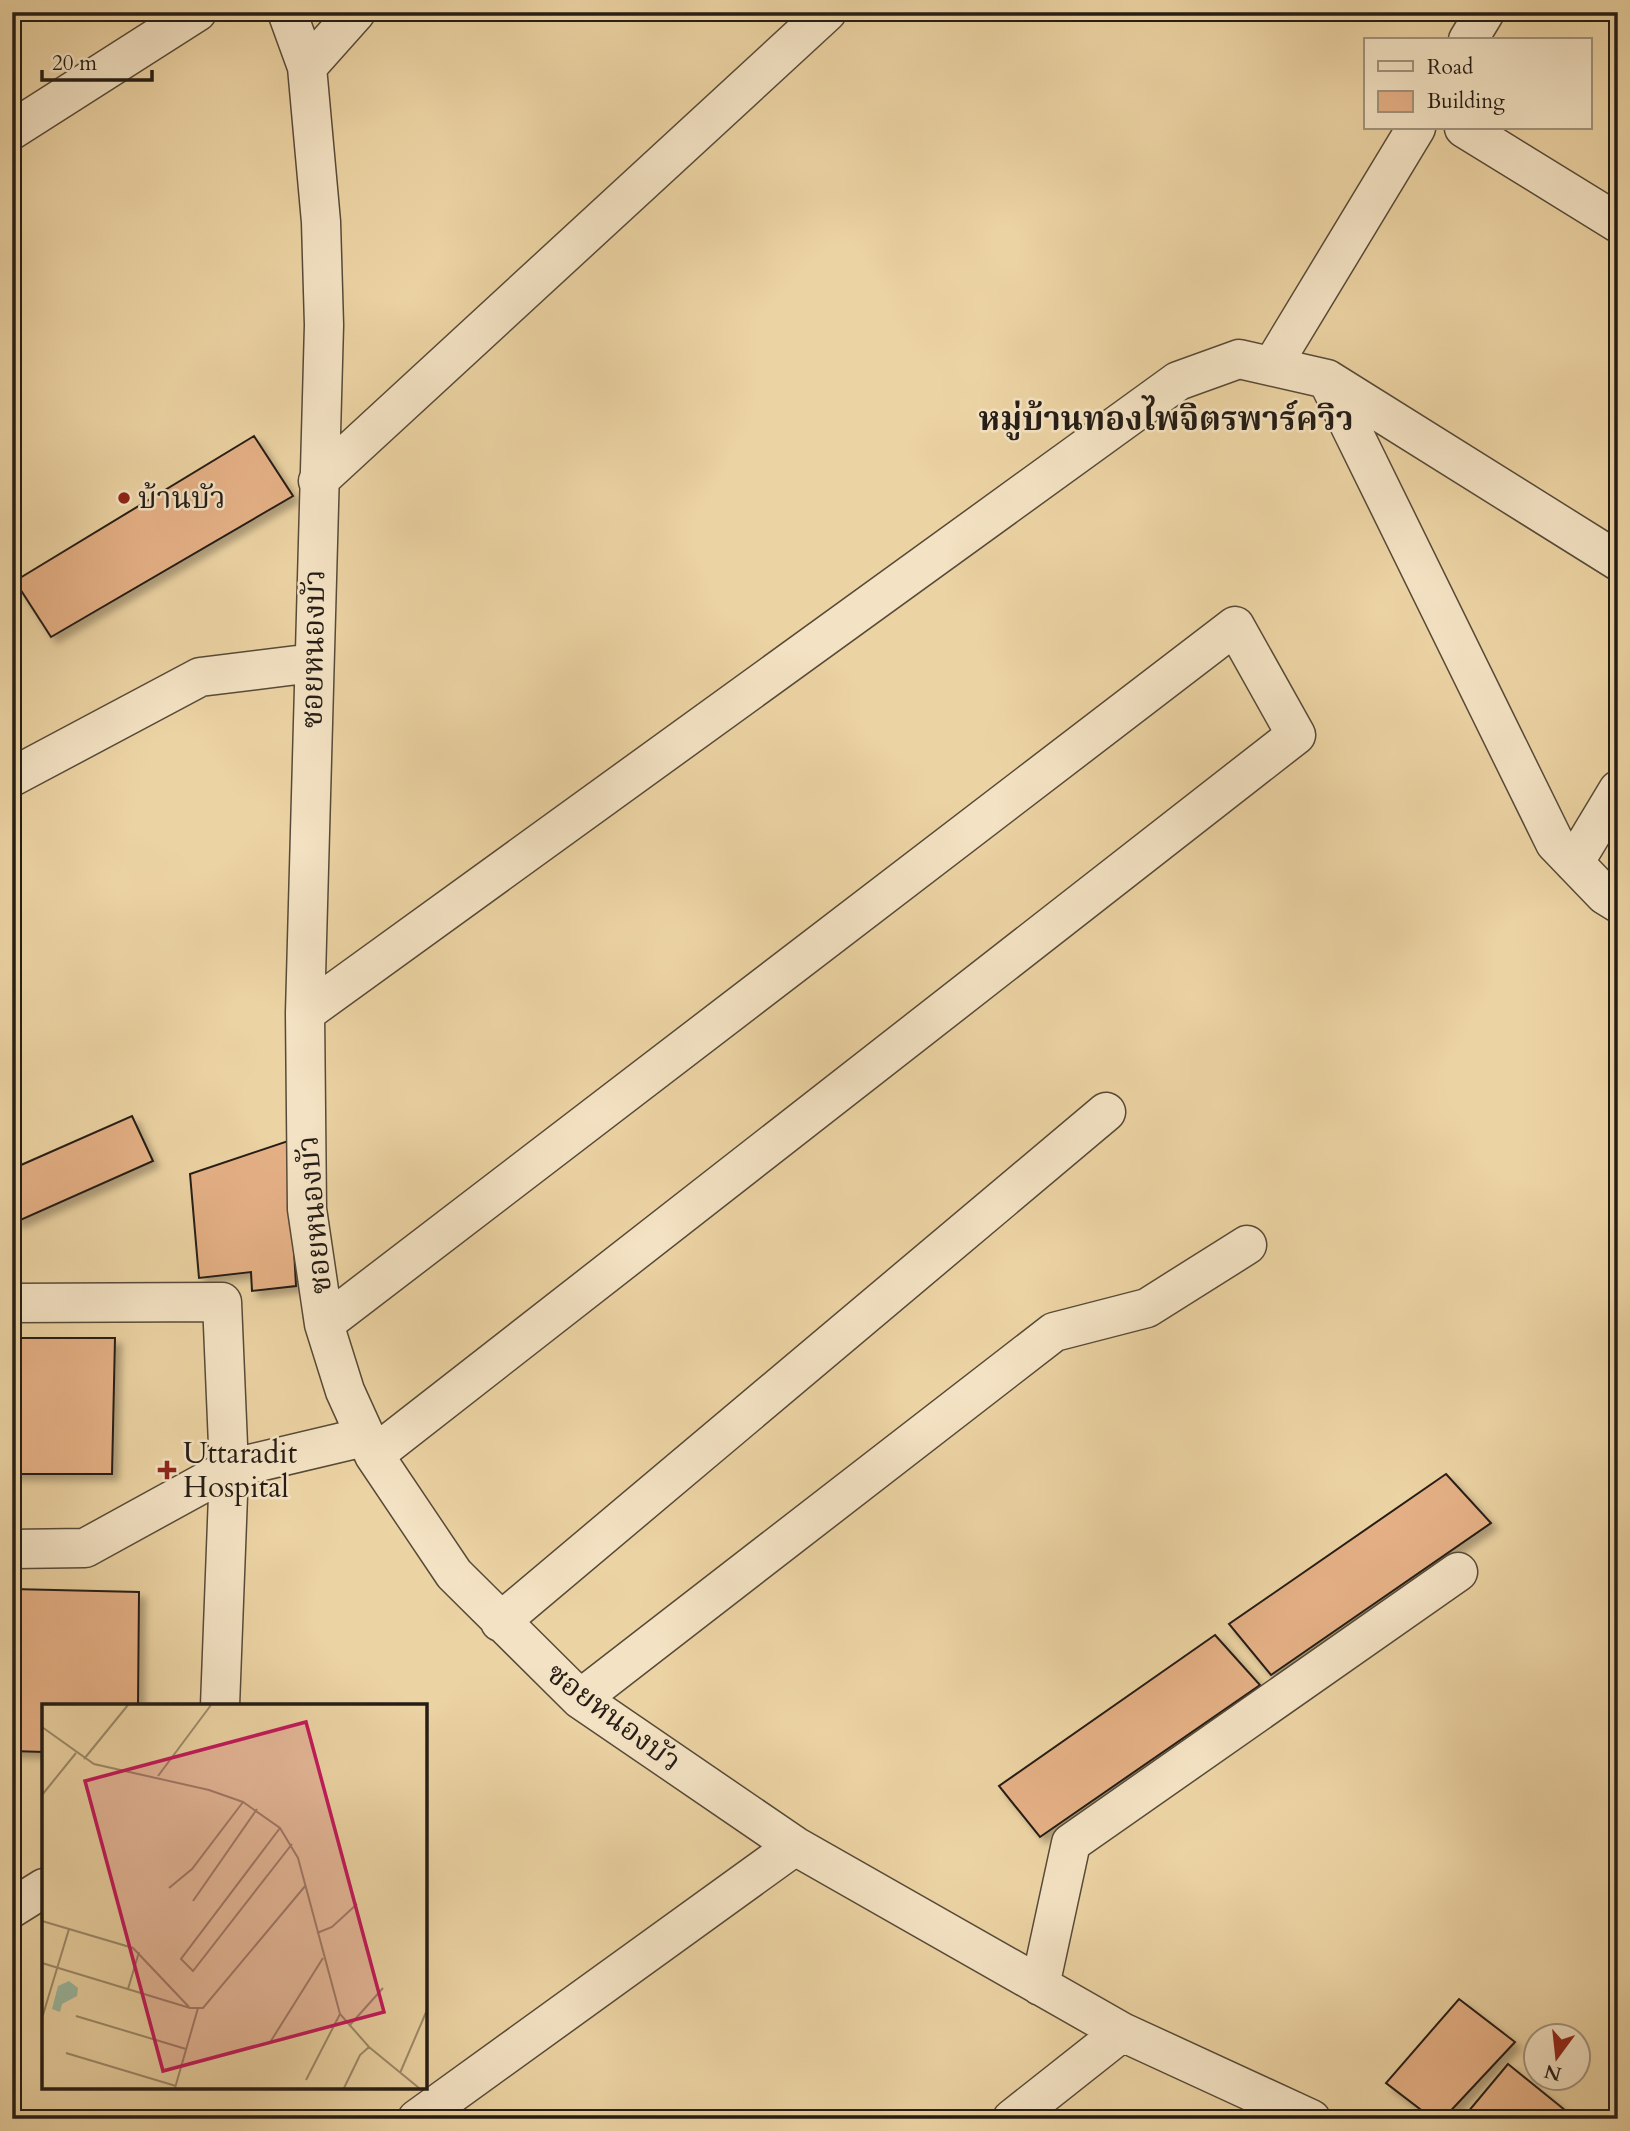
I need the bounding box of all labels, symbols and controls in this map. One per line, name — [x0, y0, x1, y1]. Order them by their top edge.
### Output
scale bar — [42, 38, 152, 82]
legend — [1364, 38, 1592, 130]
text: 20 m — [52, 49, 97, 78]
text: Road — [1427, 53, 1473, 82]
text: Building — [1427, 87, 1505, 116]
district label: หมู่บ้านทองไพจิตรพาร์ควิว — [978, 395, 1354, 442]
place label: บ้านบัว — [138, 478, 226, 519]
marker: บ้านบัว — [116, 490, 132, 506]
street label: ซอยหนองบัว — [292, 569, 335, 729]
street label: ซอยหนองบัว — [287, 1134, 342, 1296]
place label: Uttaradit Hospital — [183, 1433, 298, 1508]
marker: Uttaradit Hospital — [157, 1460, 177, 1480]
street label: ซอยหนองบัว — [538, 1653, 689, 1782]
inset map — [42, 1704, 427, 2089]
north arrow — [1522, 2022, 1592, 2092]
text: N — [1541, 2058, 1564, 2087]

